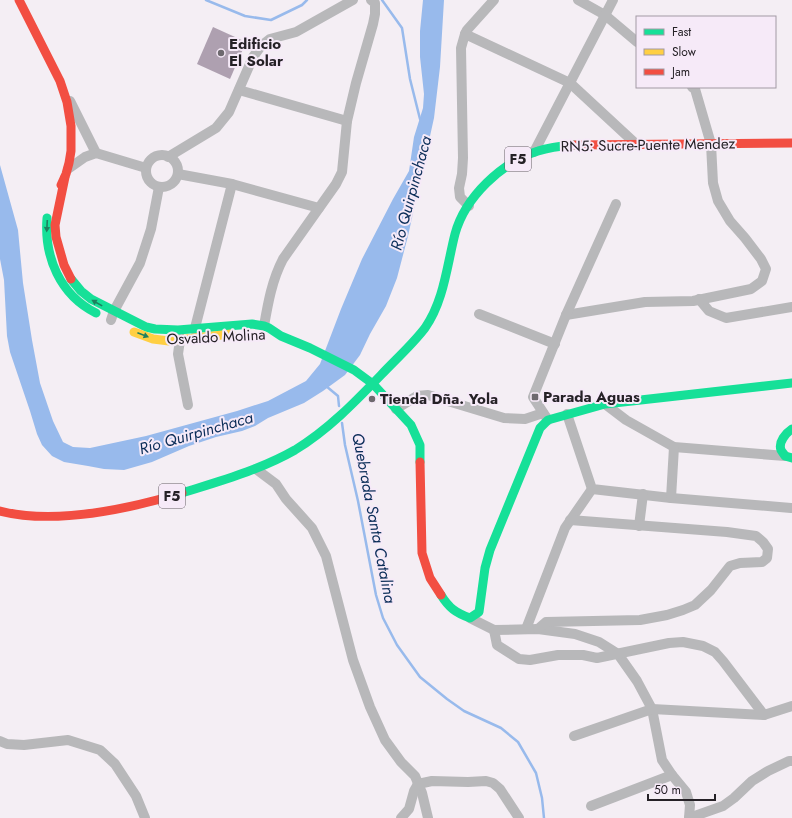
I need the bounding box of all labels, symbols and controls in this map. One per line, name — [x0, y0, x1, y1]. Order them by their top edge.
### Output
legend — [636, 16, 776, 88]
text: Fast — [672, 23, 691, 41]
place label: Edificio El Solar — [229, 33, 284, 72]
text: Slow — [672, 43, 697, 61]
marker: Edificio El Solar — [216, 48, 226, 58]
text: Jam — [670, 63, 690, 81]
street label: RN5: Sucre-Puente Mendez — [561, 132, 736, 158]
water label: Río Quirpinchaca — [385, 133, 437, 253]
road number: F5 — [505, 147, 531, 171]
one-way arrow — [44, 220, 50, 233]
one-way arrow — [91, 299, 103, 306]
street label: Osvaldo Molina — [166, 323, 266, 351]
one-way arrow — [138, 333, 150, 339]
place label: Parada Aguas — [543, 386, 640, 408]
place label: Tienda Dña. Yola — [380, 388, 498, 410]
marker: Parada Aguas — [530, 392, 540, 402]
marker: Tienda Dña. Yola — [367, 394, 377, 404]
water label: Río Quirpinchaca — [136, 406, 256, 460]
water label: Quebrada Santa Catalina — [346, 431, 402, 605]
road number: F5 — [159, 484, 185, 508]
scale bar — [648, 776, 715, 802]
text: 50 m — [654, 781, 681, 799]

